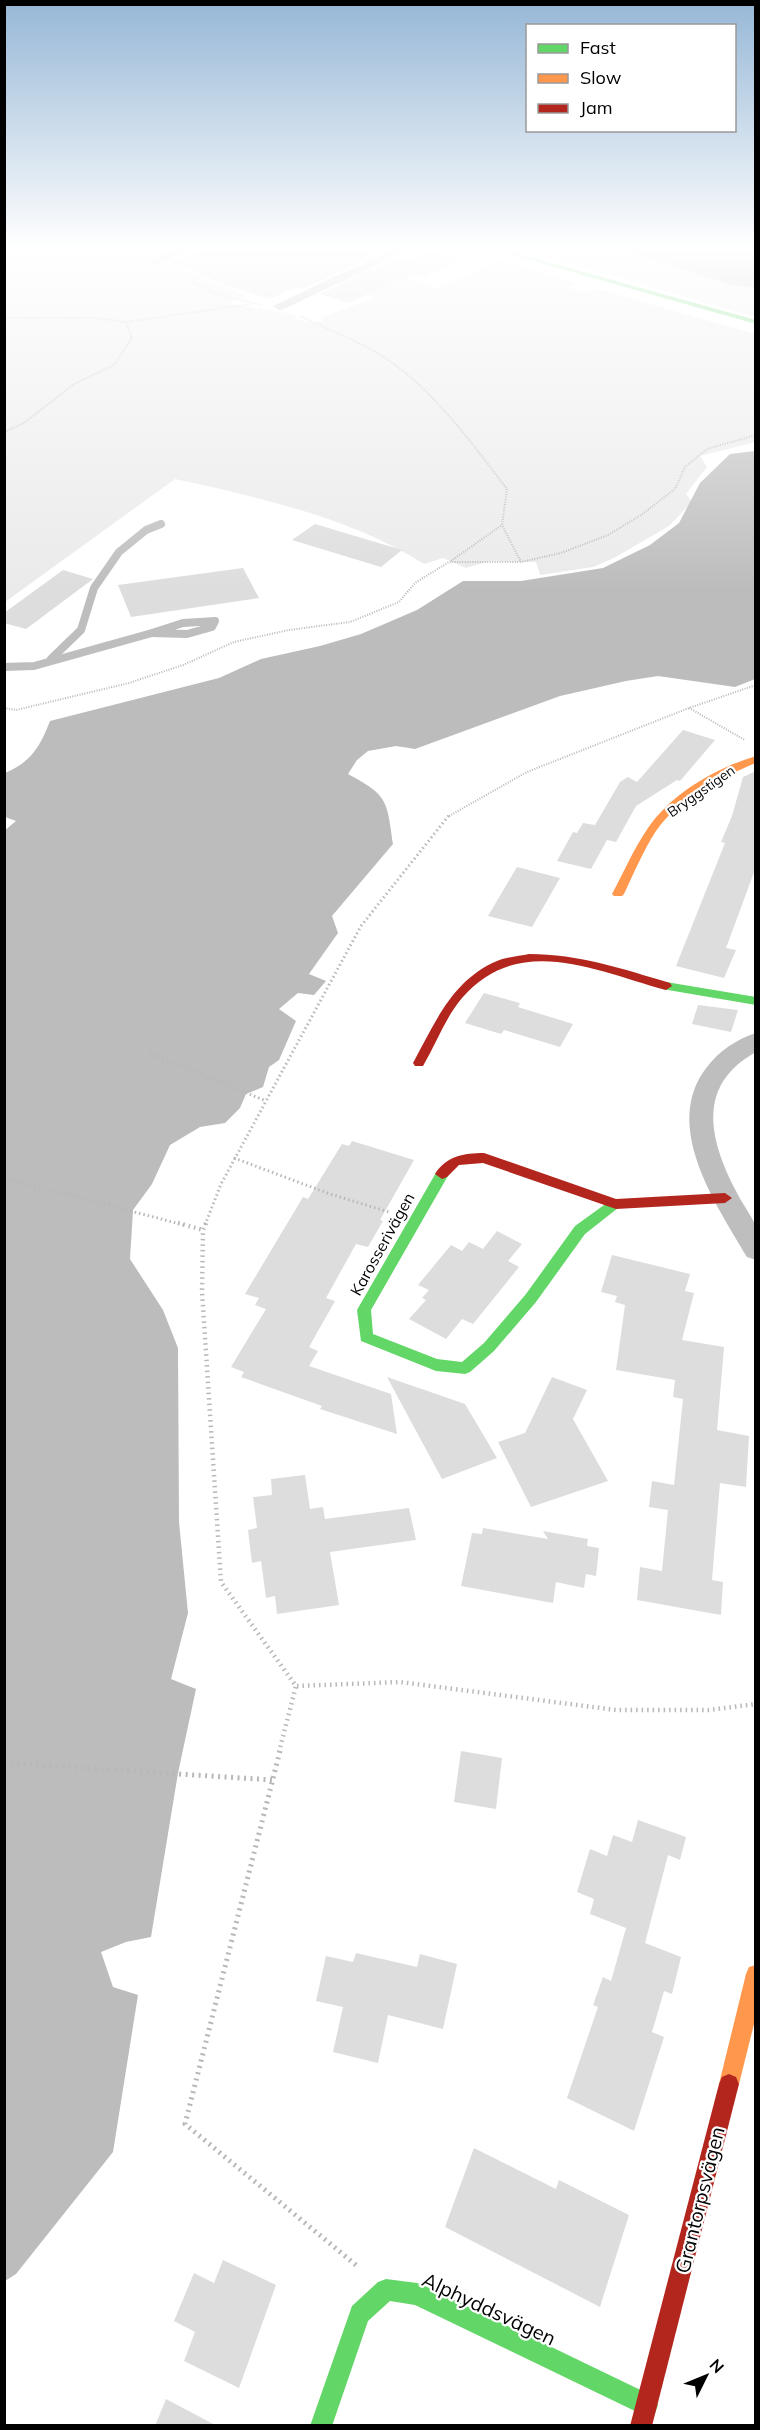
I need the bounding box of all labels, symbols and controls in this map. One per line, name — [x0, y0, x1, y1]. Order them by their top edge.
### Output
legend — [526, 24, 736, 132]
text: Fast — [580, 36, 616, 59]
text: Slow — [580, 66, 622, 89]
text: Jam — [580, 96, 613, 119]
street label: Bryggstigen — [664, 761, 738, 821]
street label: Karosserivägen — [345, 1189, 419, 1299]
street label: Grantorpsvägen — [669, 2124, 730, 2276]
street label: Alphyddsvägen — [418, 2267, 560, 2350]
north arrow — [676, 2346, 736, 2406]
text: N — [706, 2355, 728, 2377]

